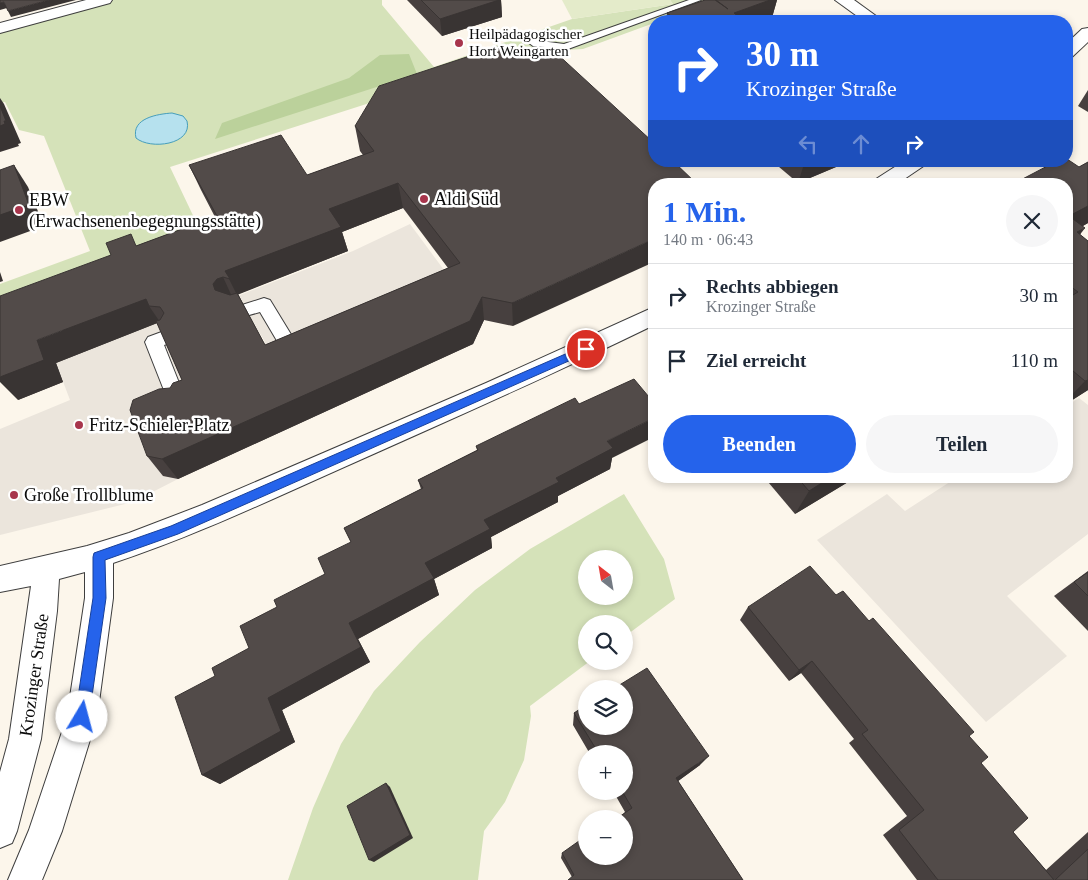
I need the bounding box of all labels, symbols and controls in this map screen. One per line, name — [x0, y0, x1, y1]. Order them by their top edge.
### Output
place label: Heilpädagogischer Hort Weingarten — [469, 26, 581, 59]
icon: right — [663, 35, 728, 100]
text: 30 m — [746, 35, 819, 74]
marker: Heilpädagogischer Hort Weingarten — [453, 37, 465, 49]
text: Krozinger Straße — [746, 76, 897, 101]
icon: left — [794, 130, 822, 158]
icon: ahead — [847, 130, 875, 158]
icon: right — [900, 130, 928, 158]
place label: Aldi Süd — [434, 189, 499, 209]
place label: EBW (Erwachsenenbegegnungsstätte) — [29, 190, 261, 232]
marker: Aldi Süd — [418, 193, 430, 205]
text: 1 Min. — [663, 195, 746, 228]
button: close — [1006, 195, 1058, 247]
marker: EBW (Erwachsenenbegegnungsstätte) — [13, 204, 25, 216]
text: 140 m · 06:43 — [663, 231, 753, 248]
text: Rechts abbiegen — [706, 276, 838, 297]
icon: right — [663, 282, 691, 310]
text: 30 m — [1019, 285, 1058, 306]
text: Krozinger Straße — [706, 298, 816, 315]
pin — [565, 328, 607, 370]
icon: arrive — [572, 335, 600, 363]
icon: arrive — [663, 347, 691, 375]
text: Ziel erreicht — [706, 350, 806, 371]
text: 110 m — [1011, 350, 1058, 371]
place label: Fritz-Schieler-Platz — [89, 415, 230, 435]
button: Beenden — [663, 415, 856, 473]
button: Teilen — [866, 415, 1058, 473]
marker: Fritz-Schieler-Platz — [73, 419, 85, 431]
place label: Große Trollblume — [24, 485, 154, 505]
marker: Große Trollblume — [8, 489, 20, 501]
north arrow — [578, 550, 632, 605]
map controls — [578, 550, 633, 865]
street label: Krozinger Straße — [16, 612, 52, 738]
button: search — [578, 615, 633, 670]
button: layers — [578, 680, 633, 735]
position arrow — [55, 690, 107, 742]
button: + — [578, 745, 633, 800]
button: − — [578, 810, 633, 865]

